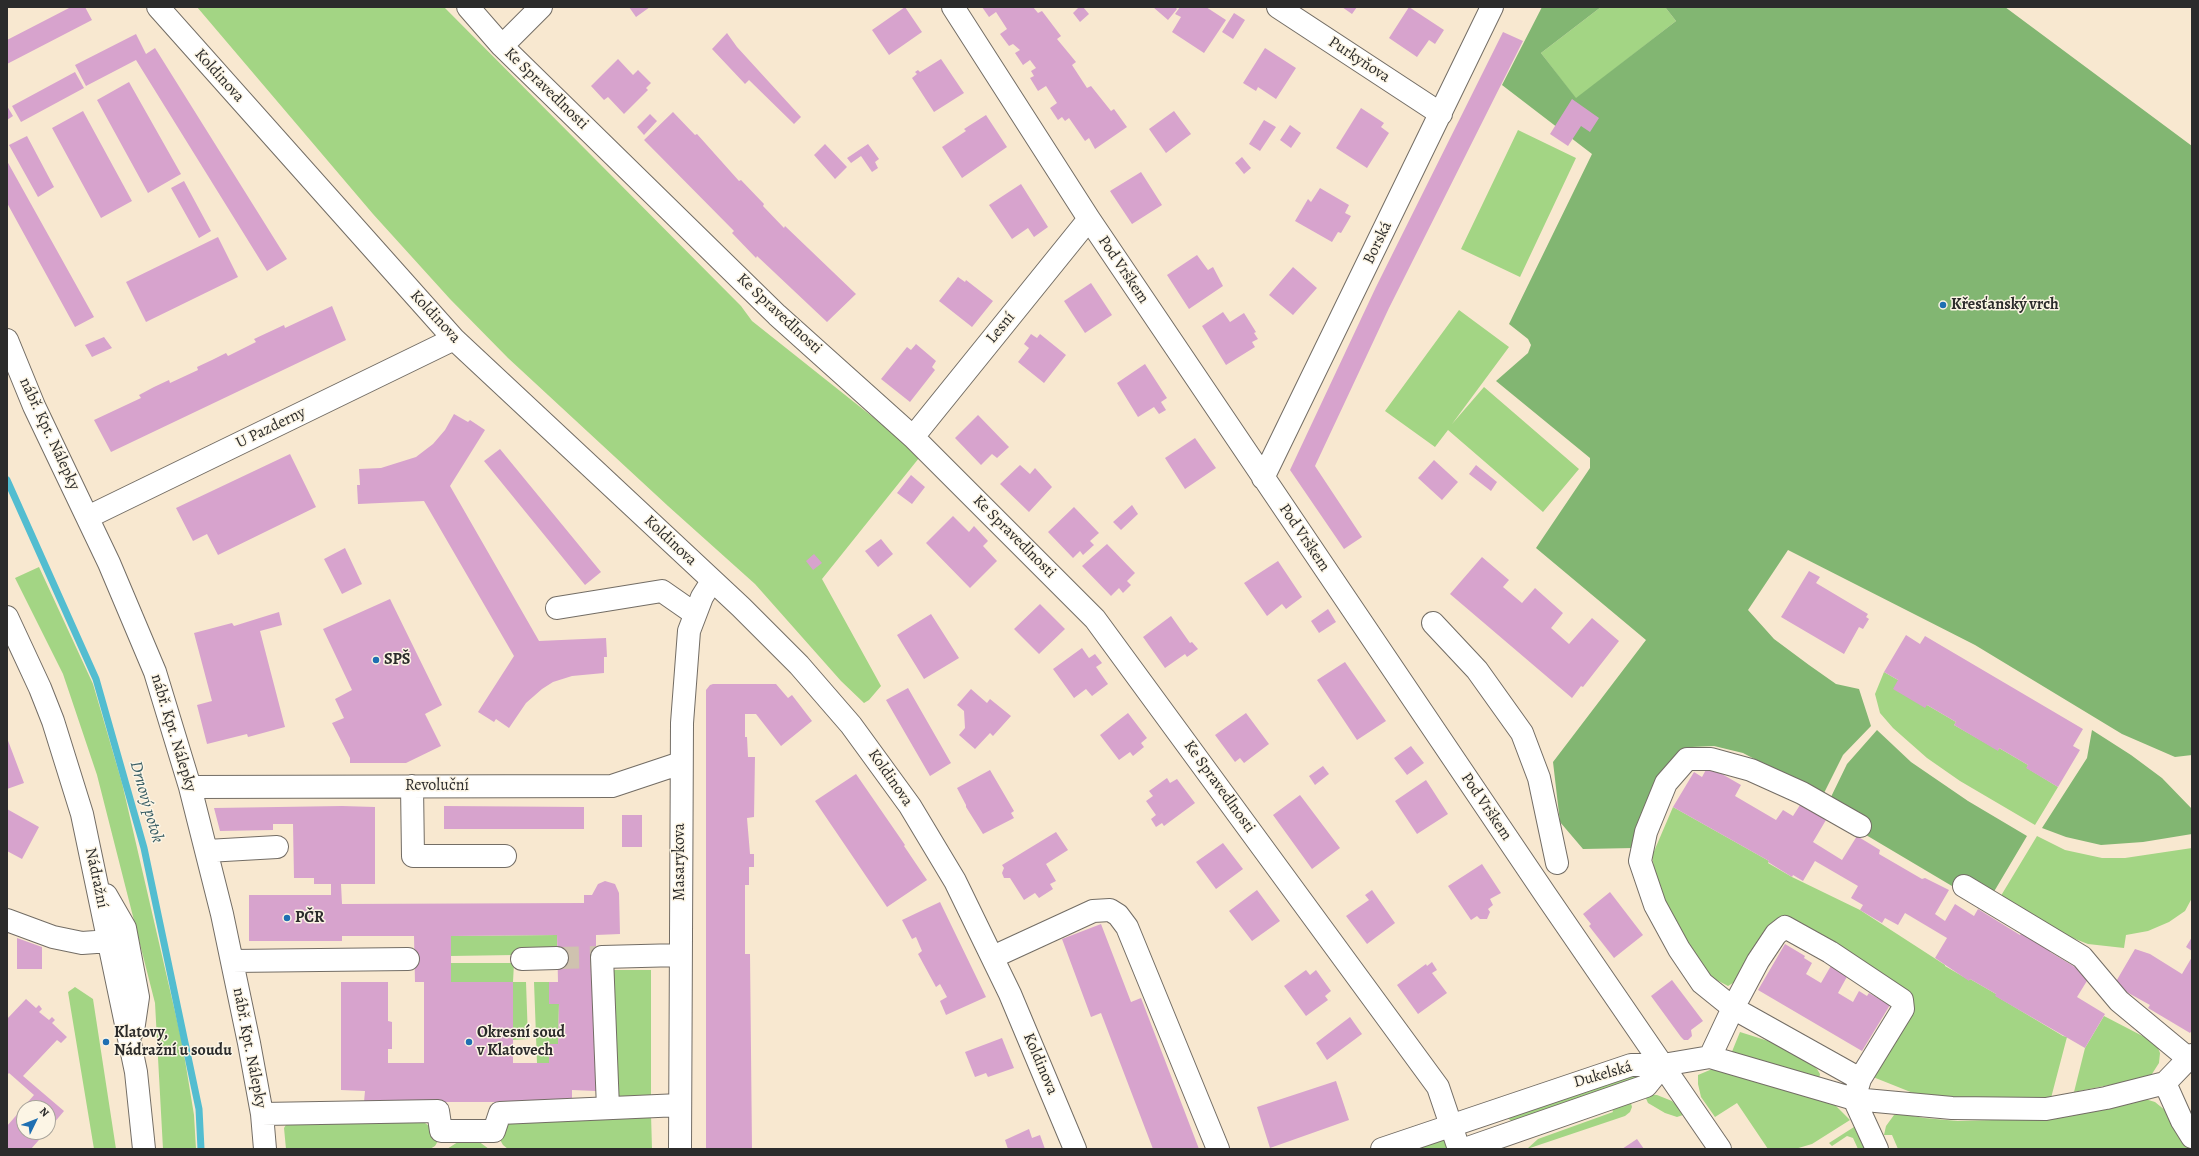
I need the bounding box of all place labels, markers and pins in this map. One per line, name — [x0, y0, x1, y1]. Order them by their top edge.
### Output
place label: Křesťanský vrch — [1951, 295, 2059, 315]
marker: Křesťanský vrch — [1938, 300, 1948, 310]
place label: SPŠ — [384, 650, 410, 670]
marker: SPŠ — [371, 655, 381, 665]
place label: PČR — [295, 908, 324, 928]
marker: PČR — [282, 913, 292, 923]
place label: Klatovy, Nádražní u soudu — [114, 1023, 232, 1061]
place label: Okresní soud v Klatovech — [477, 1023, 565, 1061]
marker: Klatovy, Nádražní u soudu — [101, 1037, 111, 1047]
marker: Okresní soud v Klatovech — [464, 1037, 474, 1047]

